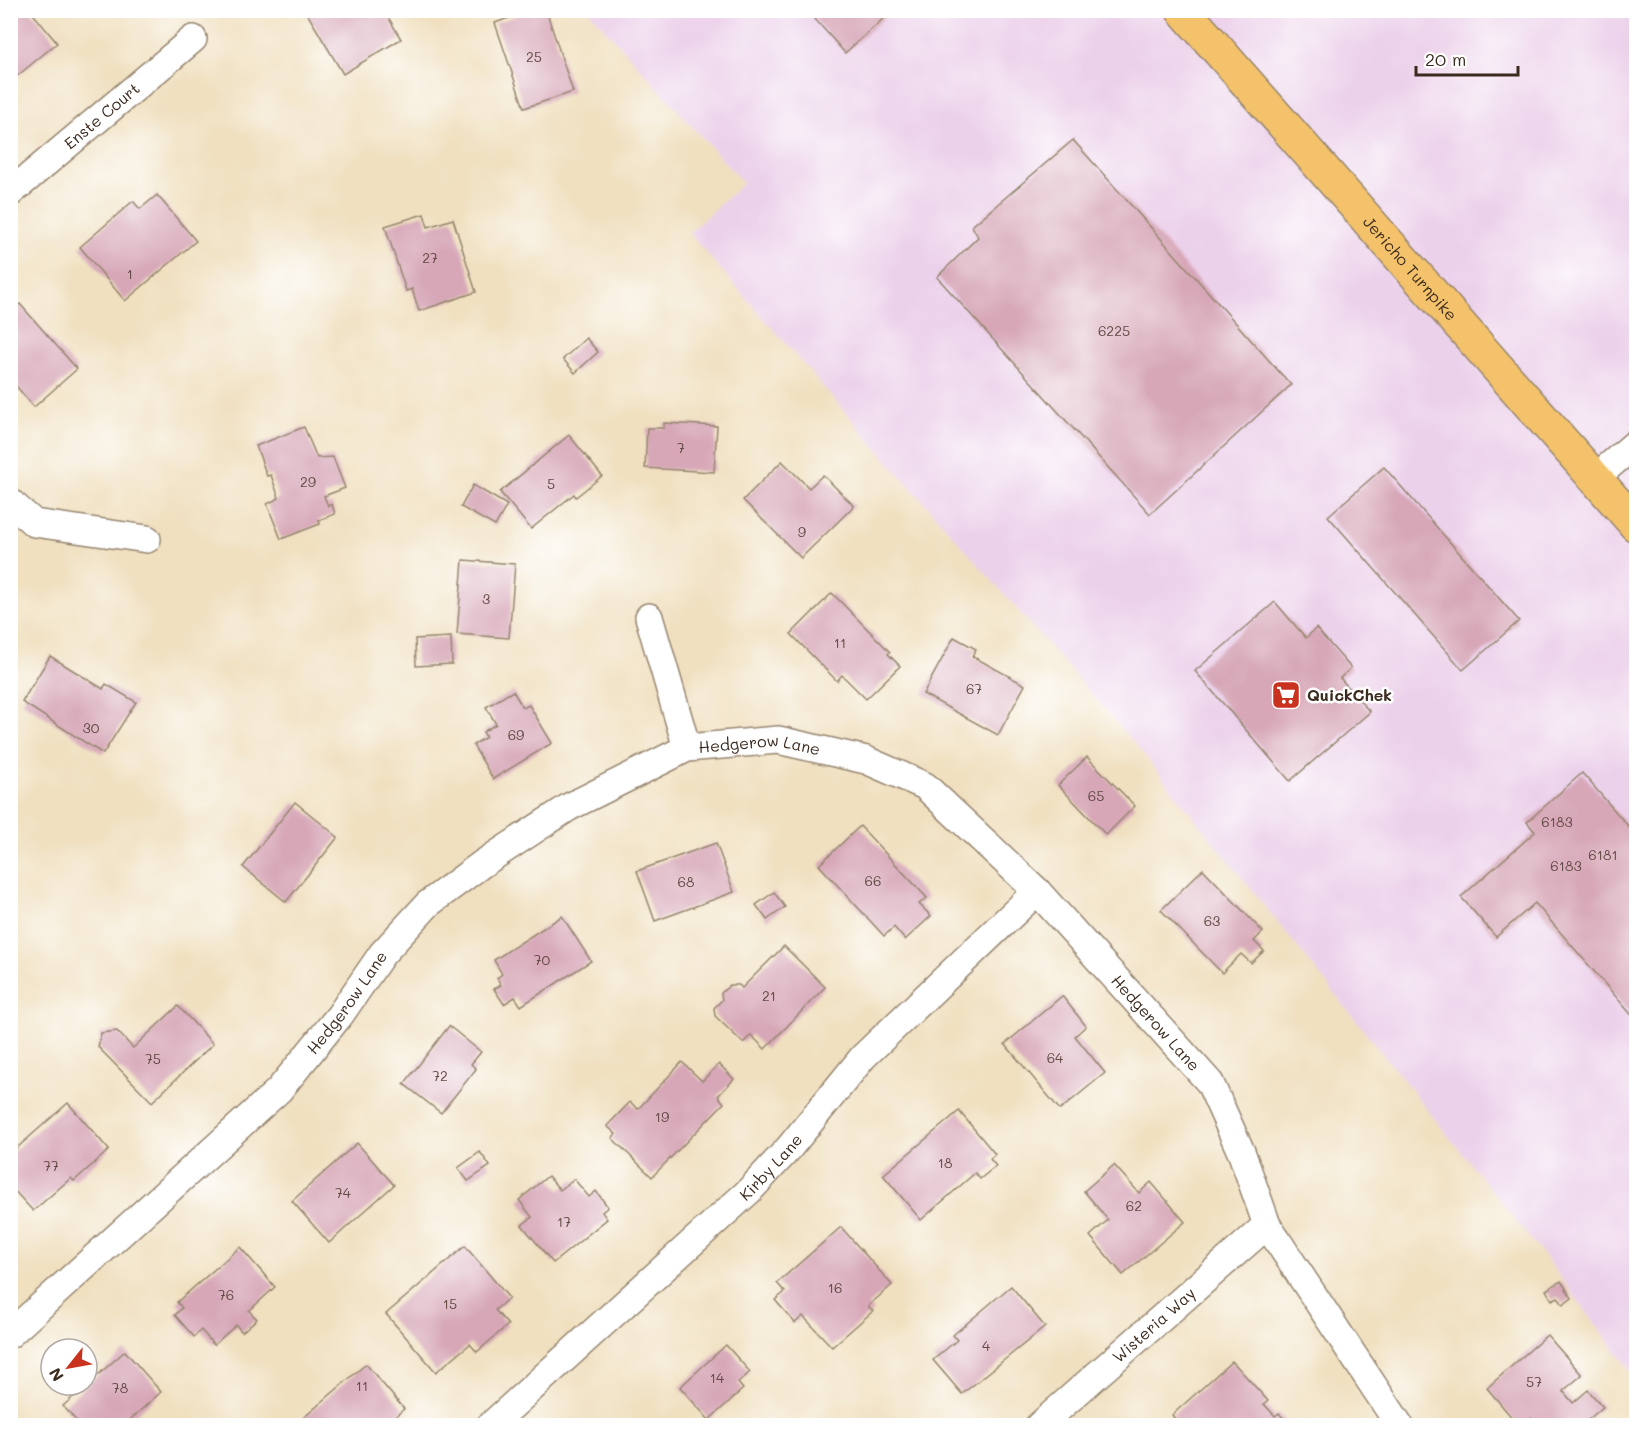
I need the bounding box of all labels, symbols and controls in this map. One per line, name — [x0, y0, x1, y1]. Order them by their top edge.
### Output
scale bar — [1416, 39, 1518, 77]
house number: 25 — [526, 47, 542, 66]
text: 20 m — [1425, 47, 1466, 71]
street label: Enste Court — [59, 77, 144, 153]
street label: Jericho Turnpike — [1359, 211, 1462, 325]
house number: 27 — [422, 248, 438, 267]
house number: 1 — [127, 264, 133, 283]
house number: 6225 — [1098, 321, 1130, 340]
house number: 7 — [677, 438, 685, 457]
house number: 29 — [300, 472, 316, 491]
house number: 5 — [547, 474, 555, 493]
house number: 9 — [798, 522, 806, 541]
house number: 3 — [482, 589, 490, 608]
house number: 11 — [834, 633, 846, 652]
house number: 67 — [966, 679, 982, 698]
supermarket icon: QuickChek — [1270, 679, 1302, 711]
place label: QuickChek — [1307, 684, 1392, 705]
house number: 30 — [83, 718, 100, 737]
house number: 69 — [508, 725, 524, 744]
street label: Hedgerow Lane — [698, 729, 822, 759]
house number: 65 — [1088, 786, 1104, 805]
house number: 6183 — [1541, 812, 1573, 831]
house number: 6181 — [1588, 845, 1618, 864]
house number: 6183 — [1550, 856, 1582, 875]
house number: 66 — [865, 871, 881, 890]
house number: 68 — [678, 872, 694, 891]
house number: 63 — [1204, 911, 1220, 930]
street label: Hedgerow Lane — [302, 946, 391, 1058]
house number: 70 — [534, 950, 551, 969]
street label: Hedgerow Lane — [1107, 970, 1205, 1075]
house number: 21 — [762, 986, 776, 1005]
house number: 64 — [1047, 1048, 1064, 1067]
house number: 75 — [145, 1049, 161, 1068]
house number: 72 — [432, 1066, 448, 1085]
house number: 19 — [655, 1107, 669, 1126]
street label: Kirby Lane — [735, 1129, 806, 1205]
house number: 18 — [938, 1153, 952, 1172]
house number: 77 — [43, 1156, 59, 1175]
house number: 74 — [335, 1183, 352, 1202]
house number: 62 — [1126, 1196, 1142, 1215]
house number: 17 — [557, 1212, 571, 1231]
house number: 16 — [828, 1278, 842, 1297]
street label: Wisteria Way — [1107, 1282, 1199, 1367]
house number: 76 — [218, 1285, 234, 1304]
house number: 15 — [443, 1294, 457, 1313]
house number: 4 — [982, 1336, 991, 1355]
north arrow — [39, 1337, 99, 1397]
text: N — [44, 1364, 68, 1386]
house number: 14 — [710, 1368, 725, 1387]
house number: 57 — [1526, 1372, 1542, 1391]
house number: 11 — [356, 1376, 368, 1395]
house number: 78 — [112, 1378, 128, 1397]

